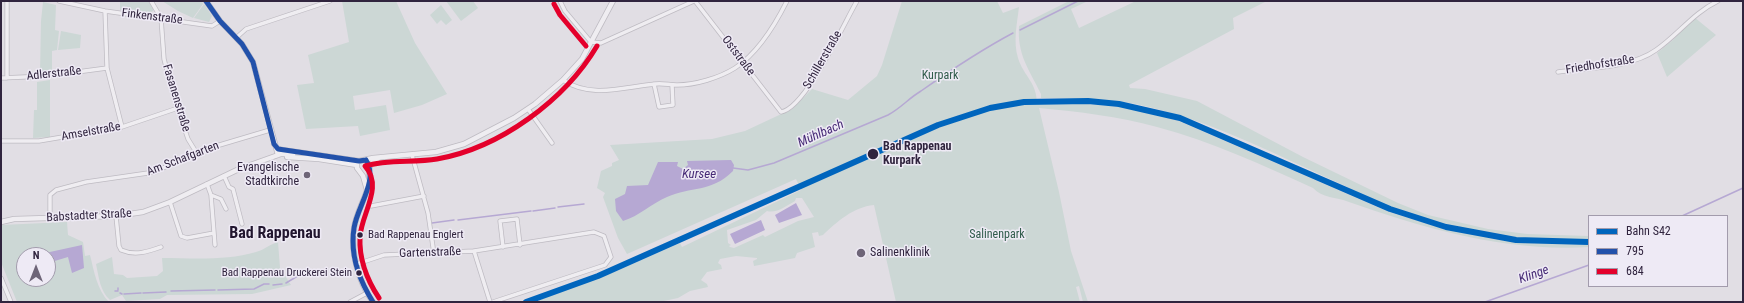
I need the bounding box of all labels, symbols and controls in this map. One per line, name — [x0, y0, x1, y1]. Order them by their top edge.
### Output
street label: Finkenstraße — [121, 6, 183, 28]
street label: Schillerstraße — [800, 28, 846, 92]
street label: Oststraße — [718, 33, 758, 79]
street label: Friedhofstraße — [1565, 52, 1635, 78]
street label: Fasanenstraße — [159, 62, 193, 134]
street label: Adlerstraße — [26, 64, 82, 84]
park label: Kurpark — [922, 69, 958, 83]
water label: Mühlbach — [796, 117, 846, 151]
street label: Amselstraße — [60, 120, 122, 144]
street label: Am Schafgarten — [145, 139, 221, 179]
place label: Bad Rappenau Kurpark — [883, 140, 951, 168]
marker: Bad Rappenau Kurpark — [866, 147, 880, 161]
place label: Evangelische Stadtkirche — [237, 161, 299, 189]
water label: Kursee — [682, 167, 716, 183]
marker: Evangelische Stadtkirche — [302, 170, 312, 180]
street label: Babstadter Straße — [46, 207, 132, 225]
legend — [1588, 215, 1728, 287]
district label: Bad Rappenau — [229, 224, 321, 244]
text: Bahn S42 — [1626, 224, 1671, 238]
place label: Bad Rappenau Englert — [368, 228, 464, 242]
park label: Salinenpark — [969, 228, 1025, 242]
marker: Bad Rappenau Englert — [355, 230, 365, 240]
text: 795 — [1626, 244, 1644, 258]
street label: Gartenstraße — [399, 245, 461, 261]
place label: Salinenklinik — [870, 246, 930, 260]
north arrow — [16, 247, 56, 287]
marker: Salinenklinik — [855, 247, 867, 259]
text: N — [33, 249, 39, 262]
water label: Klinge — [1517, 262, 1551, 288]
text: 684 — [1626, 264, 1644, 278]
place label: Bad Rappenau Druckerei Stein — [222, 266, 352, 280]
marker: Bad Rappenau Druckerei Stein — [354, 268, 364, 278]

